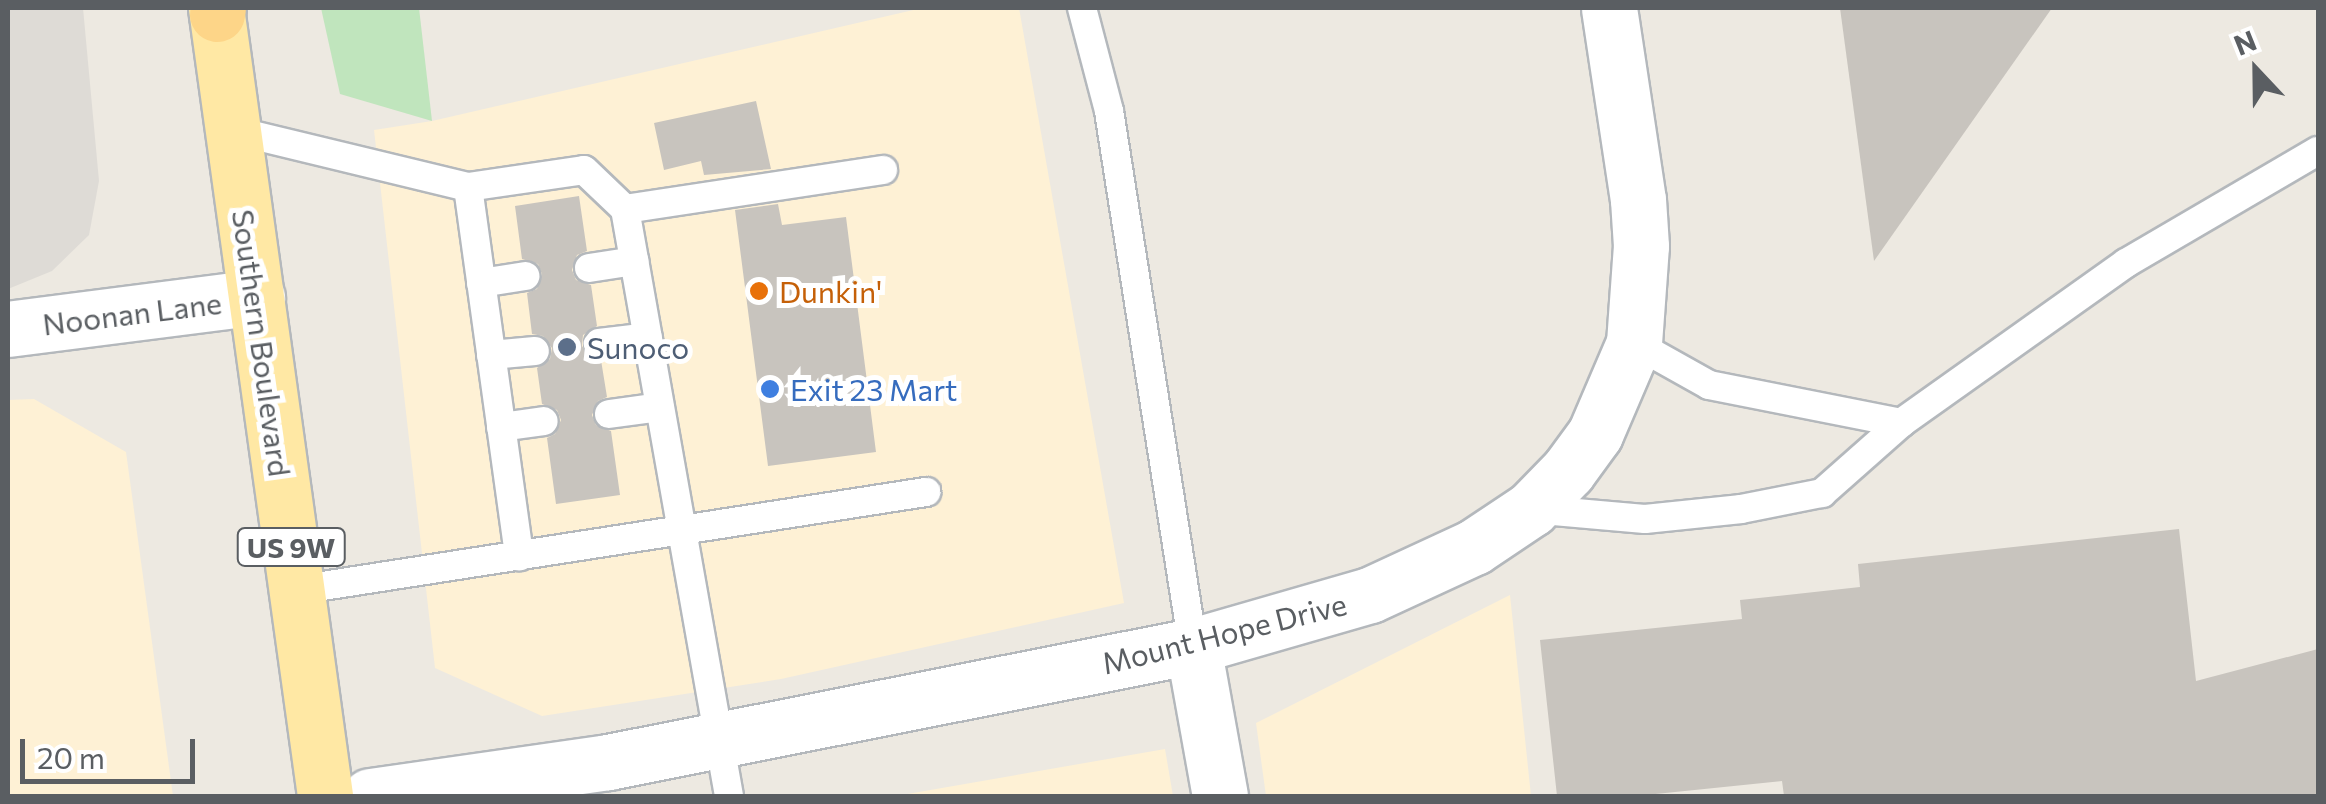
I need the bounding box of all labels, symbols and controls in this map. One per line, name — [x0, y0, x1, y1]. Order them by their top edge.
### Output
north arrow — [2206, 20, 2306, 120]
text: N — [2229, 22, 2261, 62]
street label: Southern Boulevard — [225, 207, 299, 479]
place label: Dunkin' — [779, 273, 882, 309]
marker: Dunkin' — [748, 280, 770, 302]
street label: Noonan Lane — [40, 284, 224, 342]
place label: Sunoco — [587, 329, 689, 365]
marker: Sunoco — [556, 336, 578, 358]
place label: Exit 23 Mart — [790, 371, 957, 407]
marker: Exit 23 Mart — [759, 378, 781, 400]
road number: US 9W — [236, 524, 346, 570]
street label: Mount Hope Drive — [1098, 585, 1350, 681]
scale bar — [25, 719, 200, 781]
text: 20 m — [37, 738, 105, 775]

